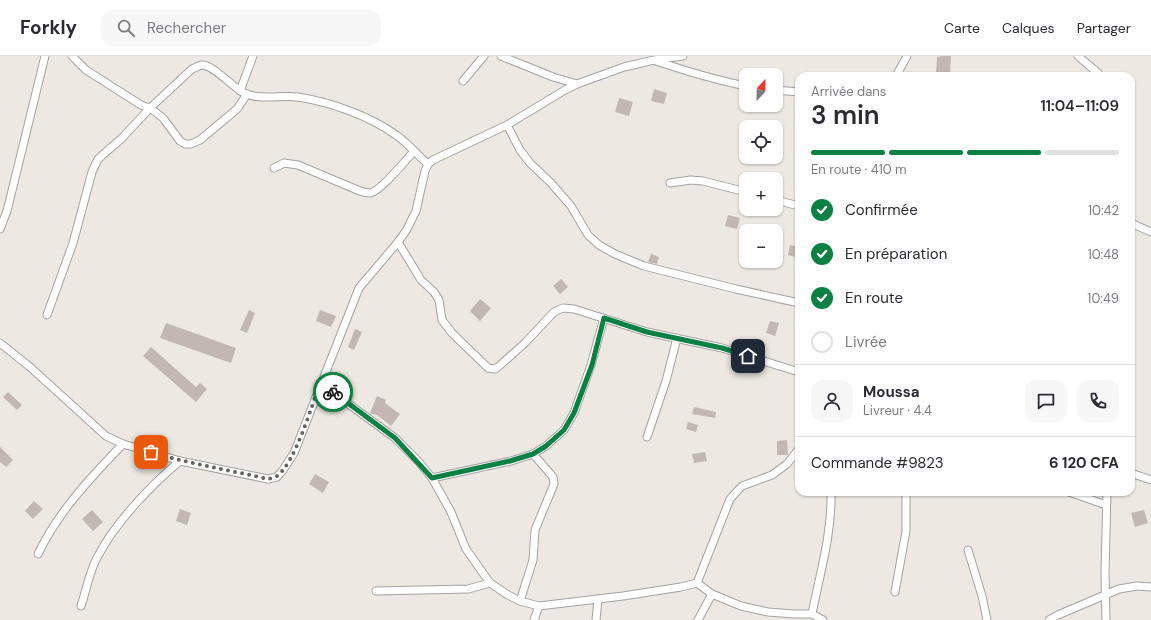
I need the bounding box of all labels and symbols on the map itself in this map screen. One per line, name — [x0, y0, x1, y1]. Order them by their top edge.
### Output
north arrow — [739, 68, 783, 112]
pin — [731, 339, 765, 373]
courier — [313, 372, 353, 412]
pin — [134, 435, 168, 469]

